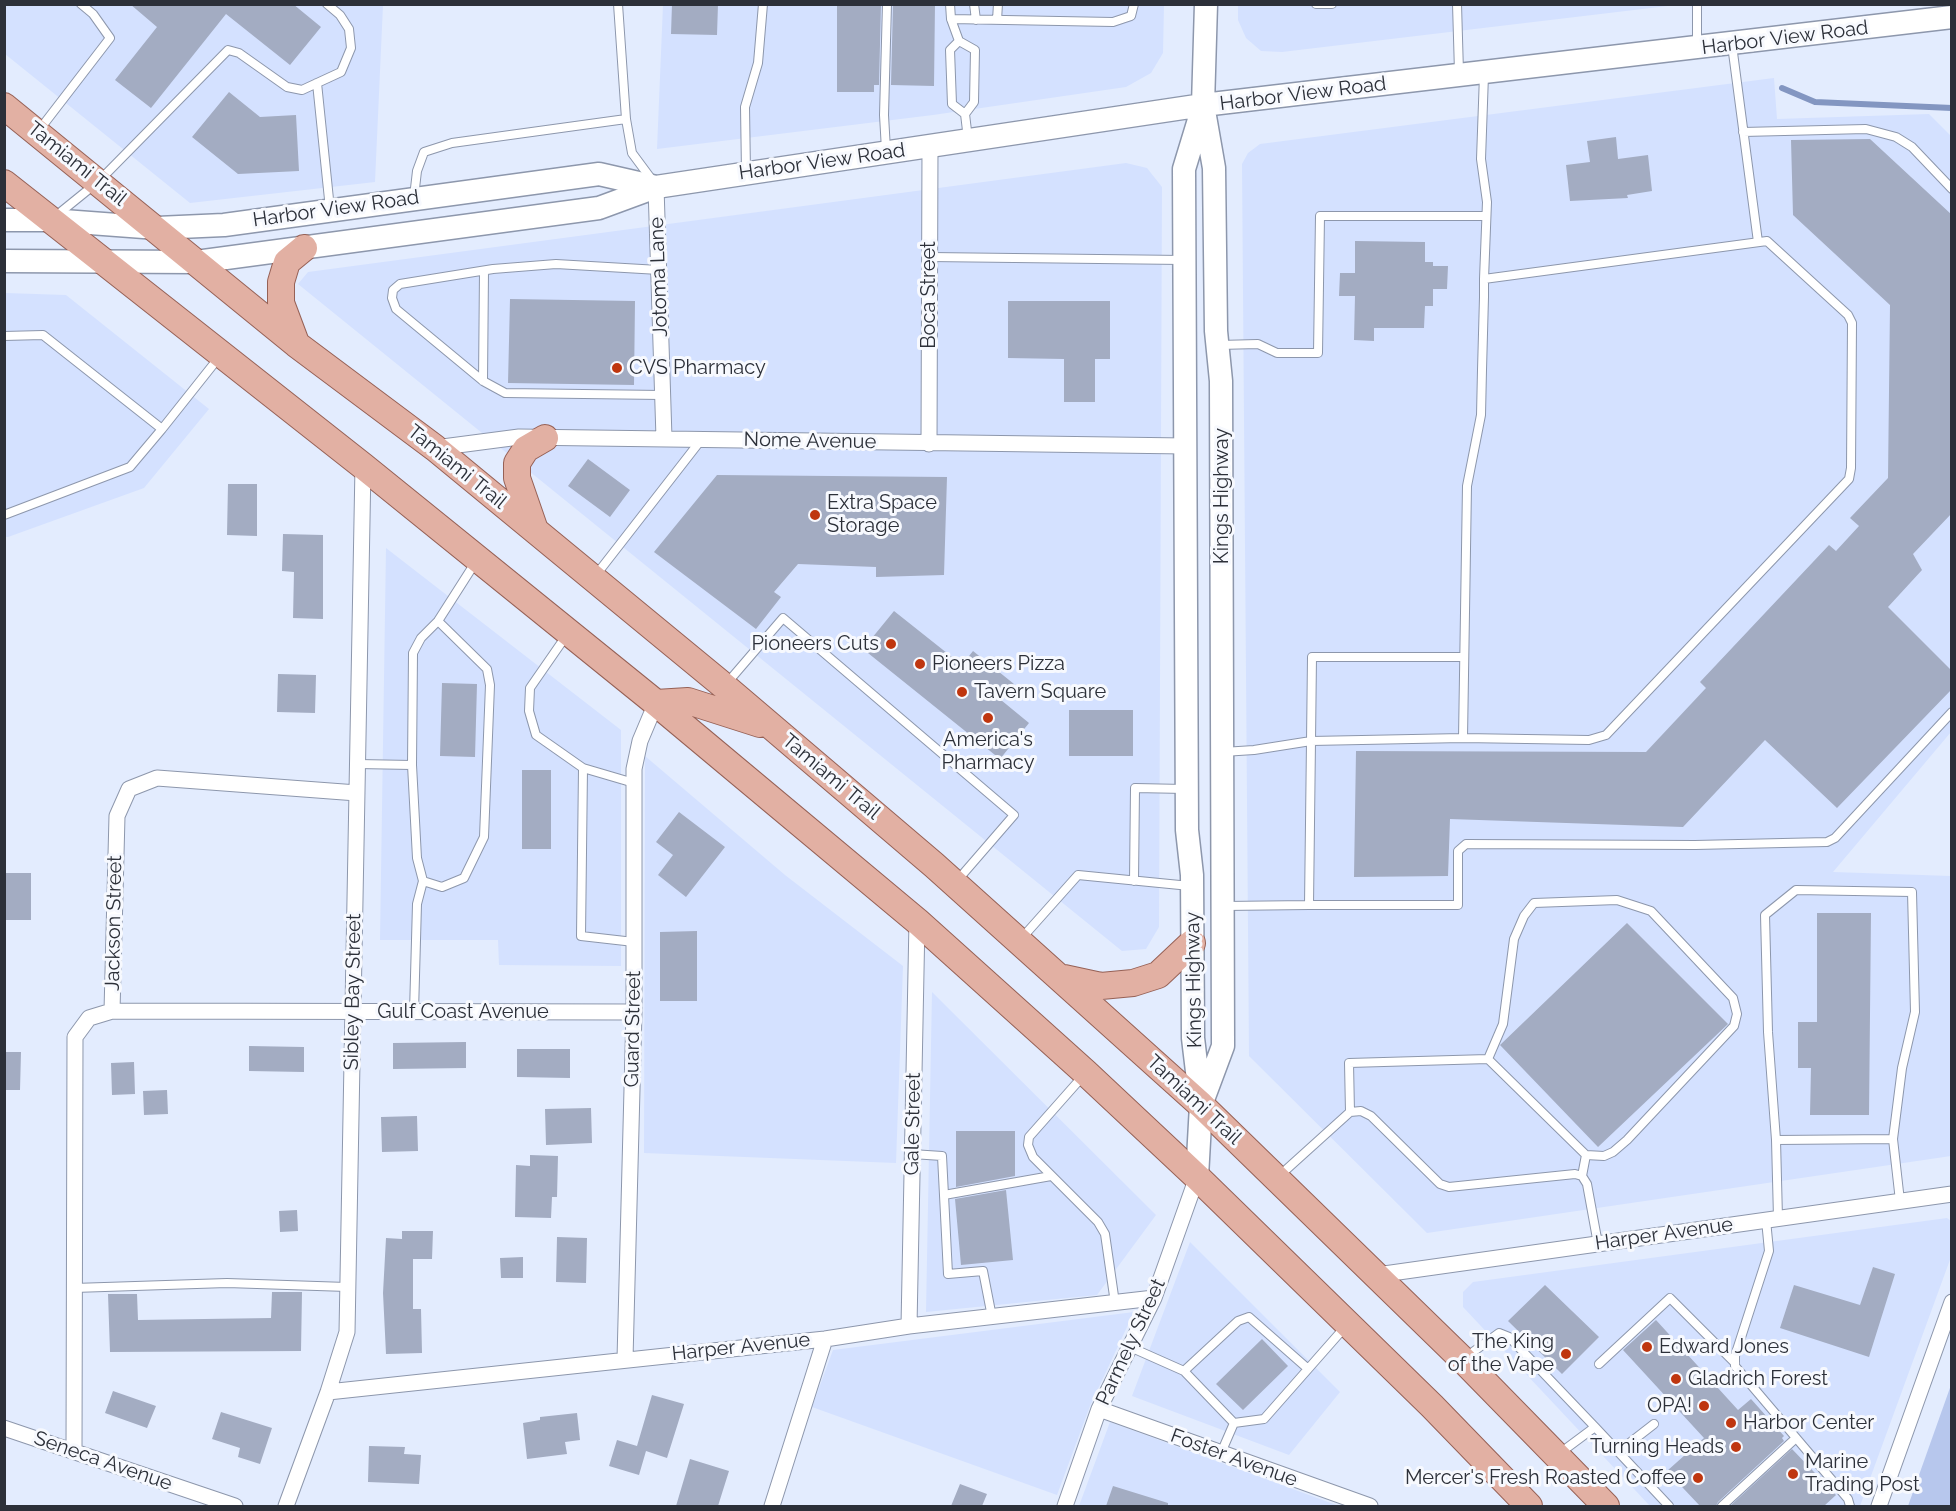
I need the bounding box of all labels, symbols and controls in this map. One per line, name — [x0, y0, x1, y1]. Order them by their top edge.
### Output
street label: Harbor View Road — [1700, 16, 1870, 60]
street label: Harbor View Road — [1218, 72, 1388, 116]
street label: Tamiami Trail — [23, 117, 131, 211]
street label: Harbor View Road — [737, 138, 907, 186]
street label: Harbor View Road — [251, 185, 421, 233]
street label: Jotoma Lane — [645, 217, 673, 337]
street label: Boca Street — [917, 241, 941, 349]
place label: CVS Pharmacy — [629, 356, 766, 380]
marker: CVS Pharmacy — [610, 361, 624, 375]
street label: Tamiami Trail — [403, 420, 511, 514]
street label: Nome Avenue — [744, 428, 876, 454]
street label: Kings Highway — [1210, 428, 1234, 564]
place label: Extra Space Storage — [827, 491, 937, 538]
marker: Extra Space Storage — [808, 508, 822, 522]
place label: Pioneers Cuts — [751, 632, 879, 656]
marker: Pioneers Cuts — [884, 637, 898, 651]
place label: Pioneers Pizza — [932, 652, 1065, 676]
marker: Pioneers Pizza — [913, 657, 927, 671]
place label: Tavern Square — [974, 680, 1106, 704]
marker: Tavern Square — [955, 685, 969, 699]
marker: America's Pharmacy — [981, 711, 995, 725]
place label: America's Pharmacy — [942, 728, 1034, 775]
street label: Tamiami Trail — [777, 729, 885, 825]
street label: Jackson Street — [101, 855, 127, 991]
street label: Kings Highway — [1181, 912, 1207, 1048]
street label: Sibley Bay Street — [340, 913, 366, 1071]
street label: Guard Street — [620, 970, 646, 1088]
street label: Gulf Coast Avenue — [377, 1000, 549, 1024]
street label: Tamiami Trail — [1142, 1050, 1246, 1150]
street label: Gale Street — [900, 1072, 926, 1176]
street label: Harper Avenue — [1594, 1212, 1734, 1256]
street label: Parmely Street — [1091, 1275, 1171, 1409]
street label: Harper Avenue — [671, 1328, 811, 1366]
place label: The King of the Vape — [1448, 1330, 1554, 1377]
place label: Edward Jones — [1659, 1335, 1789, 1359]
marker: Edward Jones — [1640, 1340, 1654, 1354]
marker: The King of the Vape — [1559, 1347, 1573, 1361]
place label: Gladrich Forest — [1688, 1367, 1828, 1391]
marker: Gladrich Forest — [1669, 1372, 1683, 1386]
place label: OPA! — [1647, 1394, 1692, 1418]
marker: OPA! — [1697, 1399, 1711, 1413]
place label: Harbor Center — [1743, 1411, 1874, 1435]
marker: Harbor Center — [1724, 1416, 1738, 1430]
street label: Foster Avenue — [1167, 1424, 1301, 1492]
street label: Seneca Avenue — [31, 1426, 175, 1496]
place label: Turning Heads — [1590, 1435, 1724, 1459]
marker: Turning Heads — [1729, 1440, 1743, 1454]
place label: Marine Trading Post — [1805, 1450, 1920, 1497]
place label: Mercer's Fresh Roasted Coffee — [1405, 1466, 1686, 1490]
marker: Marine Trading Post — [1786, 1467, 1800, 1481]
marker: Mercer's Fresh Roasted Coffee — [1691, 1471, 1705, 1485]

